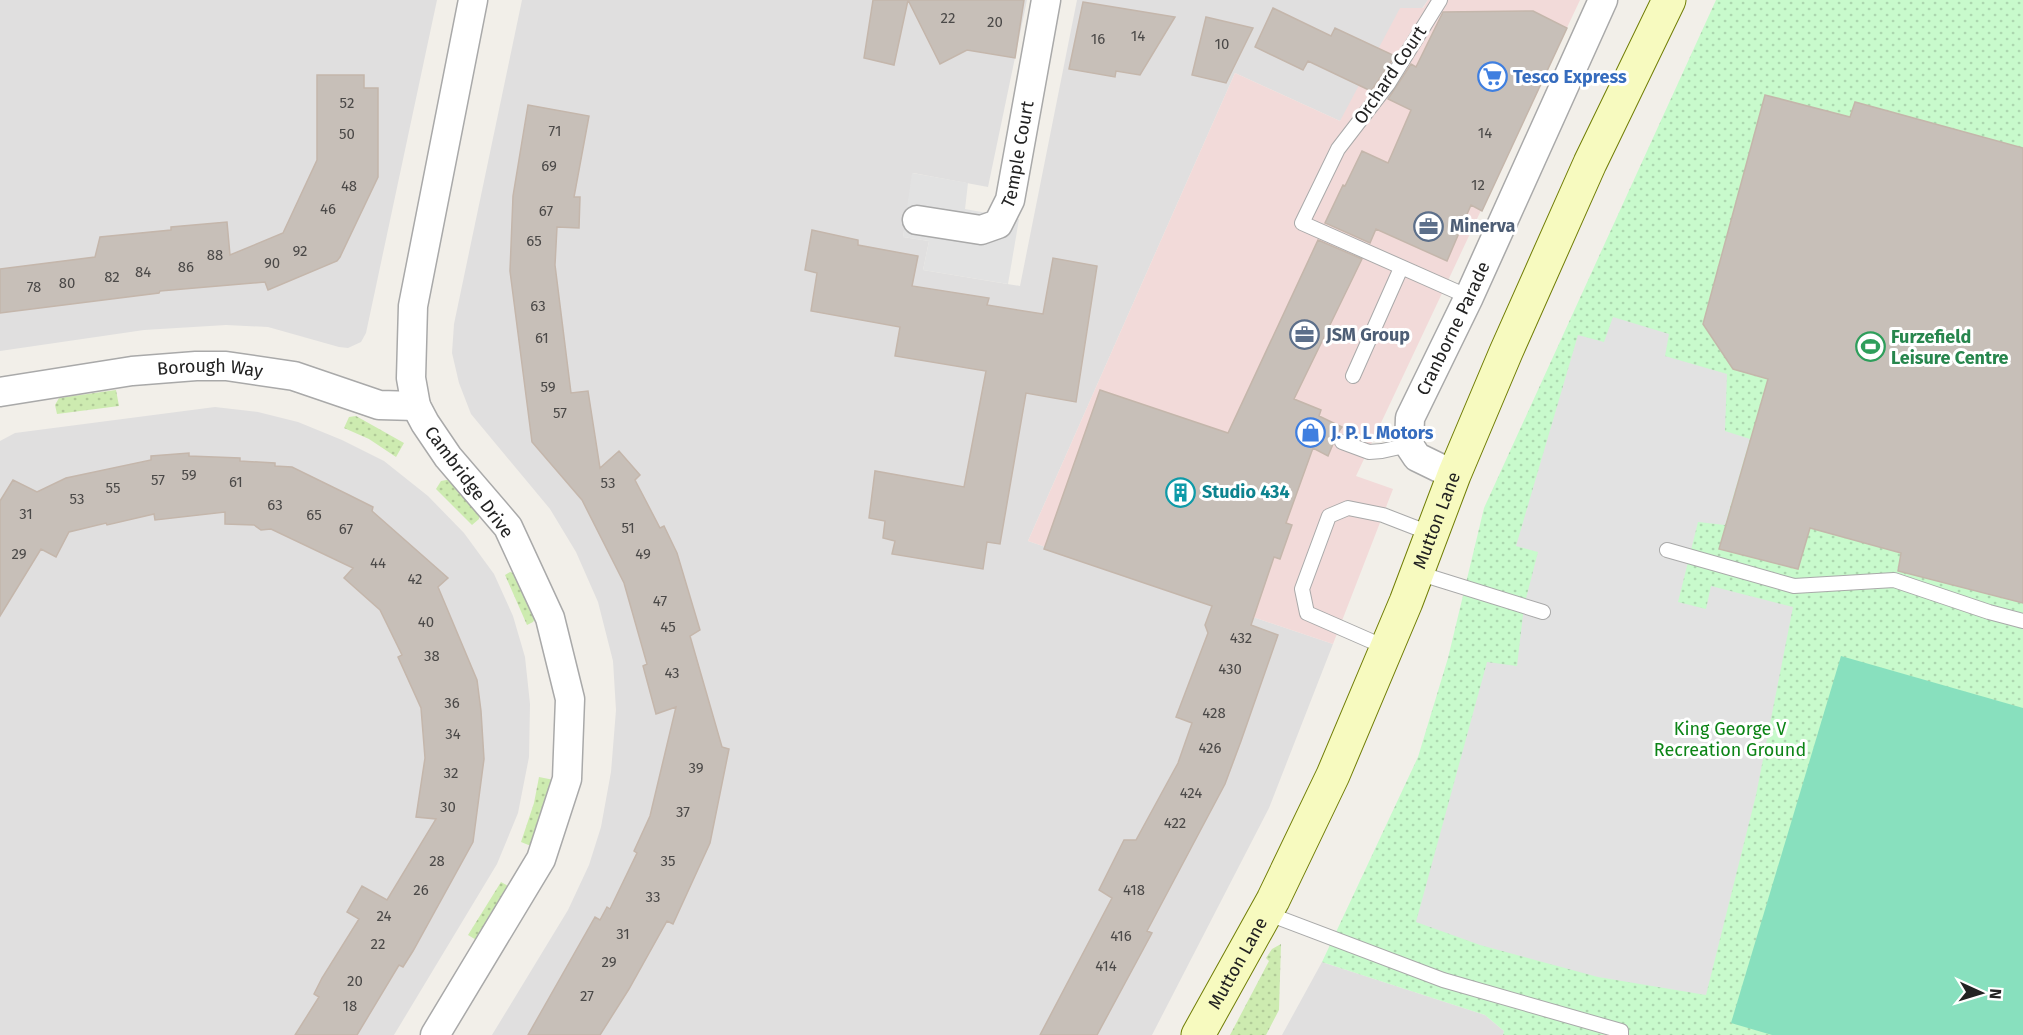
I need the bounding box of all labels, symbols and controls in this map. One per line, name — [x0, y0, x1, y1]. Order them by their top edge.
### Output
house number: 22 — [941, 9, 955, 27]
house number: 20 — [987, 13, 1003, 31]
street label: Orchard Court — [1349, 21, 1431, 128]
house number: 14 — [1131, 27, 1145, 45]
house number: 16 — [1091, 30, 1105, 48]
house number: 10 — [1215, 35, 1229, 53]
supermarket icon: Tesco Express — [1476, 61, 1508, 93]
place label: Tesco Express — [1513, 66, 1627, 88]
house number: 52 — [340, 94, 354, 112]
street label: Temple Court — [997, 99, 1039, 212]
house number: 71 — [549, 122, 561, 140]
house number: 14 — [1478, 124, 1492, 142]
house number: 50 — [339, 125, 355, 143]
house number: 69 — [541, 157, 557, 175]
house number: 12 — [1471, 176, 1485, 194]
house number: 48 — [341, 177, 357, 195]
house number: 46 — [320, 200, 336, 218]
house number: 67 — [539, 202, 553, 220]
office icon: Minerva — [1413, 210, 1445, 242]
place label: Minerva — [1450, 215, 1516, 237]
house number: 65 — [526, 232, 542, 250]
house number: 92 — [293, 242, 307, 260]
house number: 88 — [207, 246, 223, 264]
house number: 90 — [264, 254, 280, 272]
house number: 86 — [178, 258, 194, 276]
street label: Cranborne Parade — [1412, 258, 1495, 399]
house number: 84 — [135, 263, 151, 281]
house number: 82 — [104, 268, 120, 286]
house number: 80 — [59, 274, 75, 292]
house number: 78 — [27, 278, 41, 296]
house number: 63 — [530, 297, 546, 315]
office icon: JSM Group — [1289, 319, 1321, 351]
place label: JSM Group — [1325, 324, 1410, 346]
place label: Furzefield Leisure Centre — [1891, 326, 2009, 369]
house number: 61 — [535, 329, 549, 347]
sports icon: Furzefield Leisure Centre — [1854, 331, 1886, 363]
street label: Borough Way — [156, 355, 265, 382]
house number: 59 — [540, 378, 556, 396]
house number: 57 — [553, 404, 567, 422]
shop icon: J. P. L Motors — [1294, 417, 1326, 449]
street label: Cambridge Drive — [420, 422, 518, 542]
place label: J. P. L Motors — [1330, 422, 1434, 444]
house number: 59 — [181, 466, 197, 484]
street label: Mutton Lane — [1408, 469, 1465, 572]
house number: 57 — [151, 471, 165, 489]
house number: 61 — [229, 473, 243, 491]
house number: 53 — [601, 474, 615, 492]
building icon: Studio 434 — [1165, 476, 1197, 508]
house number: 55 — [106, 479, 120, 497]
place label: Studio 434 — [1202, 481, 1290, 503]
house number: 53 — [70, 490, 84, 508]
house number: 63 — [267, 496, 283, 514]
house number: 31 — [19, 505, 33, 523]
house number: 65 — [306, 506, 322, 524]
house number: 51 — [621, 519, 635, 537]
house number: 67 — [339, 520, 353, 538]
house number: 29 — [11, 545, 27, 563]
house number: 49 — [635, 545, 651, 563]
house number: 44 — [370, 554, 386, 572]
house number: 42 — [407, 570, 423, 588]
house number: 47 — [653, 592, 667, 610]
house number: 40 — [418, 613, 434, 631]
house number: 45 — [660, 618, 676, 636]
house number: 432 — [1230, 629, 1252, 647]
house number: 38 — [424, 647, 440, 665]
house number: 430 — [1218, 660, 1242, 678]
house number: 43 — [664, 664, 680, 682]
house number: 36 — [444, 694, 460, 712]
house number: 428 — [1202, 704, 1226, 722]
park label: King George V Recreation Ground — [1654, 718, 1806, 761]
house number: 34 — [445, 725, 461, 743]
house number: 426 — [1198, 739, 1222, 757]
house number: 39 — [688, 759, 704, 777]
house number: 32 — [444, 764, 458, 782]
house number: 424 — [1180, 784, 1202, 802]
house number: 30 — [440, 798, 456, 816]
house number: 37 — [676, 803, 690, 821]
house number: 422 — [1164, 814, 1186, 832]
house number: 28 — [429, 852, 445, 870]
house number: 35 — [660, 852, 676, 870]
house number: 26 — [413, 881, 429, 899]
house number: 418 — [1123, 881, 1145, 899]
house number: 33 — [646, 888, 660, 906]
house number: 24 — [376, 907, 392, 925]
street label: Mutton Lane — [1203, 913, 1272, 1013]
house number: 31 — [616, 925, 630, 943]
house number: 416 — [1110, 927, 1132, 945]
house number: 22 — [371, 935, 385, 953]
house number: 29 — [601, 953, 617, 971]
house number: 414 — [1095, 957, 1117, 975]
north arrow — [1951, 963, 2011, 1023]
house number: 20 — [347, 972, 363, 990]
house number: 27 — [580, 987, 594, 1005]
text: N — [1986, 988, 2005, 1000]
house number: 18 — [343, 997, 357, 1015]

